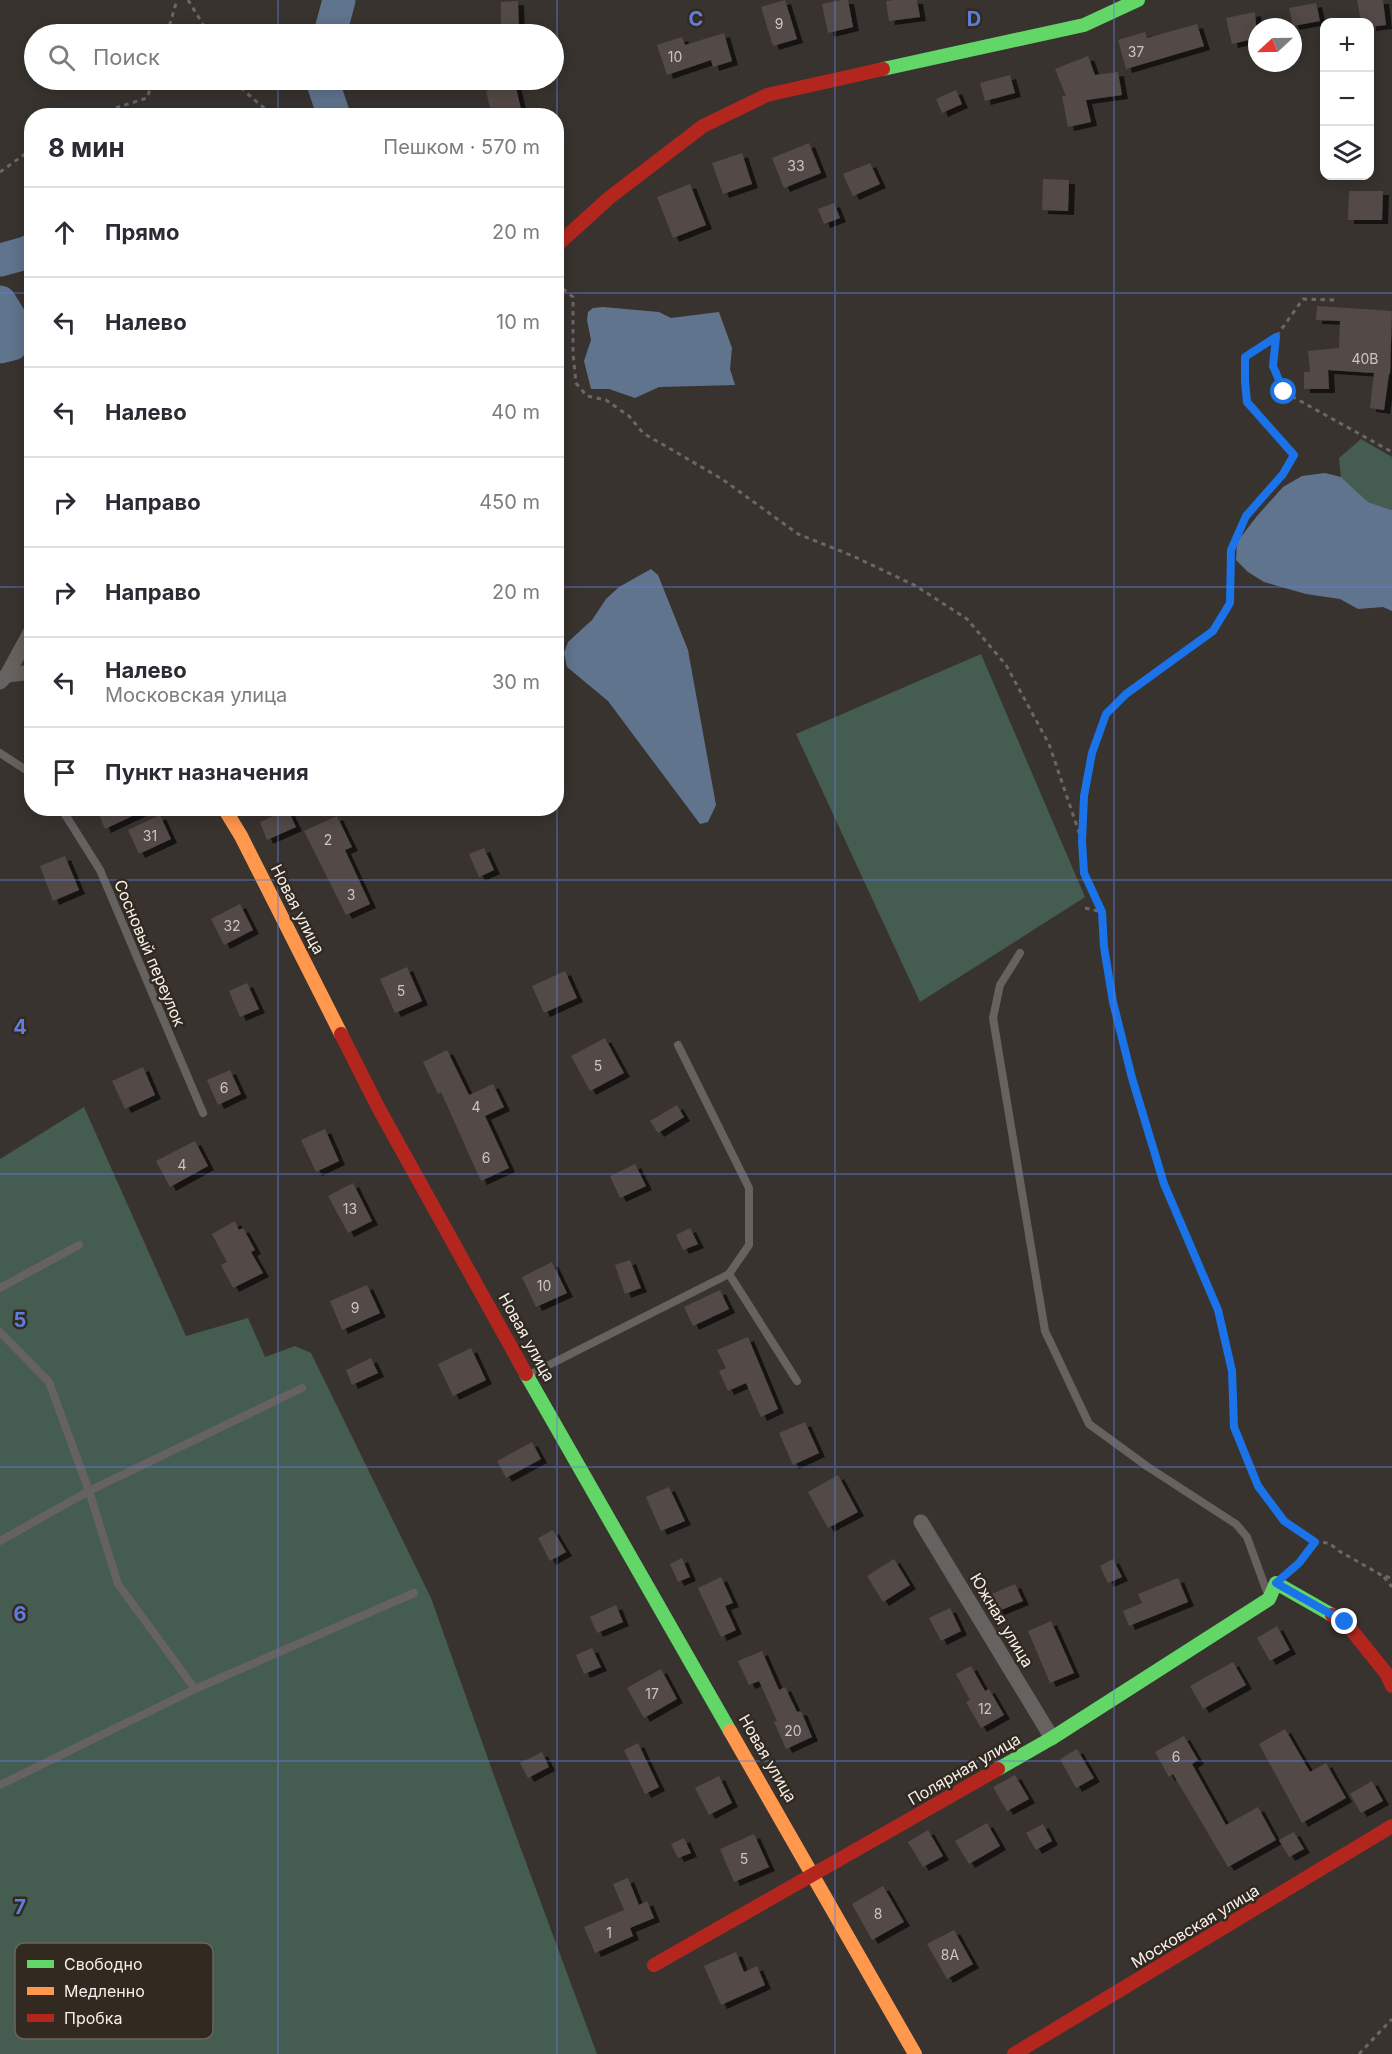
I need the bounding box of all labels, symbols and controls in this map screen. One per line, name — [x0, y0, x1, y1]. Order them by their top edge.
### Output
text: C — [689, 7, 703, 31]
text: D — [967, 7, 981, 31]
house number: 9 — [775, 15, 783, 32]
north arrow — [1248, 18, 1302, 72]
map controls — [1320, 18, 1374, 180]
button: + — [1320, 18, 1374, 72]
search box — [24, 24, 564, 90]
icon: search — [45, 41, 78, 74]
house number: 37 — [1128, 43, 1144, 60]
text: Поиск — [93, 44, 160, 70]
house number: 10 — [668, 48, 682, 65]
button: − — [1320, 72, 1374, 126]
button: layers — [1320, 126, 1374, 180]
text: 8 мин — [48, 132, 125, 163]
text: Пешком · 570 m — [383, 135, 540, 159]
house number: 33 — [787, 157, 805, 174]
icon: ahead — [48, 216, 81, 249]
text: Прямо — [105, 219, 179, 245]
text: 20 m — [492, 220, 540, 244]
icon: left — [48, 306, 81, 339]
text: Налево — [105, 309, 187, 335]
text: 10 m — [496, 310, 540, 334]
house number: 40В — [1351, 350, 1379, 367]
route start — [1270, 378, 1296, 404]
icon: left — [48, 396, 81, 429]
text: Налево — [105, 399, 187, 425]
text: 40 m — [491, 400, 540, 424]
icon: right — [48, 486, 81, 519]
text: Направо — [105, 489, 201, 515]
text: 450 m — [479, 490, 540, 514]
icon: right — [48, 576, 81, 609]
text: Направо — [105, 579, 201, 605]
text: 20 m — [492, 580, 540, 604]
text: Налево — [105, 657, 187, 683]
icon: left — [48, 666, 81, 699]
text: 30 m — [492, 670, 540, 694]
text: Московская улица — [105, 683, 287, 707]
icon: arrive — [48, 756, 81, 789]
text: Пункт назначения — [105, 759, 309, 785]
house number: 31 — [143, 827, 157, 844]
house number: 2 — [324, 831, 332, 848]
street label: Новая улица — [267, 861, 329, 957]
street label: Сосновый переулок — [110, 877, 190, 1030]
house number: 3 — [347, 886, 355, 903]
house number: 32 — [223, 917, 241, 934]
house number: 5 — [397, 982, 405, 999]
text: 4 — [13, 1015, 27, 1039]
house number: 5 — [594, 1057, 602, 1074]
house number: 6 — [220, 1079, 228, 1096]
house number: 4 — [471, 1098, 481, 1115]
house number: 6 — [482, 1149, 490, 1166]
house number: 4 — [177, 1156, 187, 1173]
house number: 13 — [343, 1200, 357, 1217]
house number: 10 — [537, 1277, 551, 1294]
street label: Новая улица — [494, 1289, 560, 1385]
house number: 9 — [351, 1299, 359, 1316]
text: 5 — [14, 1308, 26, 1332]
street label: Южная улица — [966, 1569, 1038, 1671]
text: 6 — [14, 1602, 27, 1626]
route end — [1331, 1608, 1357, 1634]
house number: 17 — [645, 1685, 659, 1702]
house number: 12 — [978, 1700, 992, 1717]
street label: Новая улица — [735, 1710, 801, 1806]
house number: 20 — [784, 1722, 802, 1739]
street label: Полярная улица — [904, 1729, 1024, 1809]
house number: 6 — [1172, 1748, 1180, 1765]
house number: 5 — [740, 1850, 748, 1867]
street label: Московская улица — [1127, 1880, 1263, 1972]
text: 7 — [14, 1895, 26, 1919]
house number: 8 — [874, 1905, 882, 1922]
house number: 1 — [606, 1924, 612, 1941]
legend — [15, 1943, 213, 2039]
house number: 8А — [941, 1946, 959, 1963]
text: Свободно — [64, 1954, 143, 1974]
text: Медленно — [64, 1981, 145, 2001]
text: Пробка — [64, 2008, 122, 2028]

